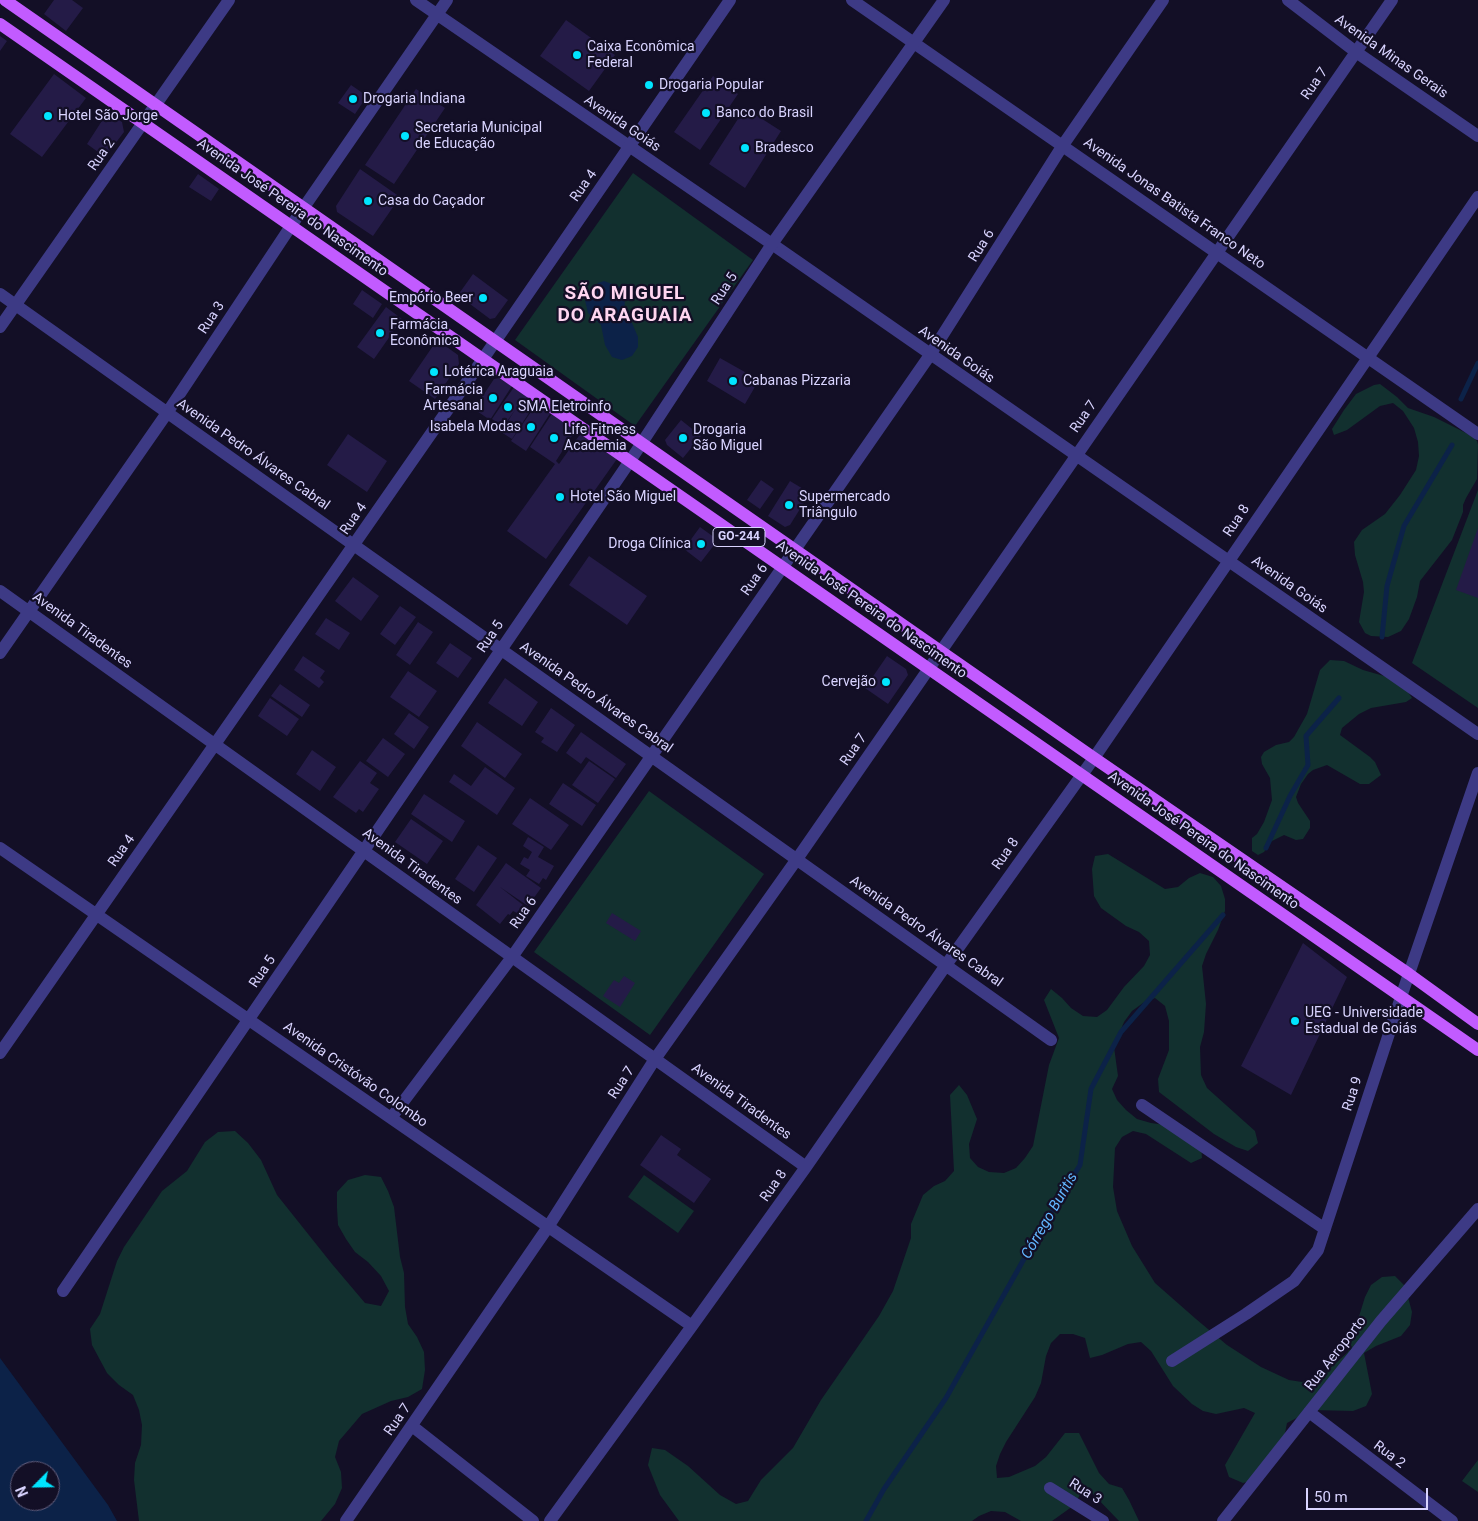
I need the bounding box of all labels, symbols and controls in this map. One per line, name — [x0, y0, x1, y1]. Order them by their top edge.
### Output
street label: Avenida Minas Gerais — [1331, 12, 1451, 102]
place label: Caixa Econômica Federal — [587, 39, 695, 72]
marker: Caixa Econômica Federal — [571, 49, 583, 61]
street label: Rua 7 — [1298, 65, 1332, 103]
place label: Drogaria Popular — [659, 77, 764, 93]
marker: Drogaria Popular — [643, 79, 655, 91]
place label: Drogaria Indiana — [363, 91, 465, 107]
street label: Avenida Goiás — [580, 92, 664, 156]
marker: Drogaria Indiana — [347, 93, 359, 105]
place label: Banco do Brasil — [716, 105, 813, 121]
marker: Banco do Brasil — [700, 107, 712, 119]
place label: Hotel São Jorge — [58, 108, 158, 124]
marker: Hotel São Jorge — [42, 110, 54, 122]
place label: Secretaria Municipal de Educação — [415, 120, 542, 152]
marker: Secretaria Municipal de Educação — [399, 130, 411, 142]
street label: Avenida Jonas Batista Franco Neto — [1080, 135, 1268, 273]
street label: Rua 2 — [85, 136, 119, 174]
street label: Avenida José Pereira do Nascimento — [193, 136, 391, 280]
place label: Bradesco — [755, 140, 814, 156]
marker: Bradesco — [739, 142, 751, 154]
street label: Rua 4 — [567, 167, 601, 205]
place label: Casa do Caçador — [378, 193, 485, 209]
marker: Casa do Caçador — [362, 195, 374, 207]
street label: Rua 6 — [966, 227, 998, 265]
street label: Rua 5 — [708, 270, 742, 308]
district label: SÃO MIGUEL DO ARAGUAIA — [556, 283, 694, 327]
place label: Empório Beer — [389, 290, 473, 306]
marker: Empório Beer — [477, 292, 489, 304]
street label: Rua 3 — [195, 299, 229, 337]
place label: Farmácia Econômica — [390, 317, 459, 350]
street label: Avenida Goiás — [915, 323, 997, 387]
marker: Farmácia Econômica — [374, 327, 386, 339]
place label: Lotérica Araguaia — [444, 364, 554, 380]
marker: Lotérica Araguaia — [428, 366, 440, 378]
place label: Cabanas Pizzaria — [743, 373, 851, 389]
marker: Cabanas Pizzaria — [727, 375, 739, 387]
place label: Farmácia Artesanal — [423, 382, 483, 414]
marker: Farmácia Artesanal — [487, 392, 499, 404]
street label: Avenida Pedro Álvares Cabral — [173, 396, 333, 514]
street label: Rua 7 — [1067, 398, 1101, 436]
place label: SMA Eletroinfo — [518, 399, 611, 415]
marker: SMA Eletroinfo — [502, 401, 514, 413]
place label: Isabela Modas — [430, 419, 521, 435]
marker: Isabela Modas — [525, 421, 537, 433]
place label: Life Fitness Academia — [564, 422, 636, 454]
place label: Drogaria São Miguel — [693, 422, 762, 454]
marker: Life Fitness Academia — [548, 432, 560, 444]
marker: Drogaria São Miguel — [677, 432, 689, 444]
place label: Hotel São Miguel — [570, 489, 676, 505]
place label: Supermercado Triângulo — [799, 489, 890, 522]
marker: Hotel São Miguel — [554, 491, 566, 503]
marker: Supermercado Triângulo — [783, 499, 795, 511]
street label: Rua 4 — [337, 500, 371, 538]
street label: Rua 8 — [1220, 502, 1254, 540]
road number: GO-244 — [713, 528, 765, 546]
place label: Droga Clínica — [608, 536, 691, 552]
marker: Droga Clínica — [695, 538, 707, 550]
street label: Avenida José Pereira do Nascimento — [772, 538, 970, 682]
street label: Avenida Goiás — [1248, 553, 1330, 617]
street label: Rua 6 — [738, 561, 772, 599]
street label: Avenida Tiradentes — [29, 589, 135, 673]
street label: Rua 5 — [474, 618, 508, 656]
street label: Avenida Pedro Álvares Cabral — [516, 639, 676, 757]
place label: Cervejão — [822, 674, 876, 690]
marker: Cervejão — [880, 676, 892, 688]
street label: Rua 7 — [837, 731, 871, 769]
street label: Avenida José Pereira do Nascimento — [1104, 769, 1302, 913]
street label: Avenida Tiradentes — [359, 825, 465, 909]
street label: Rua 4 — [105, 832, 139, 870]
street label: Rua 8 — [989, 835, 1023, 873]
street label: Avenida Pedro Álvares Cabral — [846, 873, 1006, 991]
street label: Rua 6 — [507, 894, 541, 932]
street label: Rua 5 — [246, 953, 280, 991]
place label: UEG - Universidade Estadual de Goiás — [1305, 1005, 1423, 1038]
marker: UEG - Universidade Estadual de Goiás — [1289, 1015, 1301, 1027]
street label: Avenida Cristóvão Colombo — [280, 1019, 430, 1131]
street label: Avenida Tiradentes — [688, 1060, 794, 1144]
street label: Rua 7 — [605, 1064, 639, 1102]
street label: Rua 9 — [1340, 1075, 1366, 1113]
street label: Rua 8 — [757, 1167, 791, 1205]
water label: Córrego Buritis — [1018, 1170, 1082, 1262]
street label: Rua Aeroporto — [1302, 1313, 1370, 1395]
street label: Rua 7 — [381, 1401, 415, 1439]
street label: Rua 2 — [1370, 1438, 1408, 1472]
north arrow — [10, 1461, 60, 1511]
street label: Rua 3 — [1066, 1476, 1104, 1508]
scale bar — [1308, 1478, 1430, 1510]
text: N — [13, 1484, 31, 1499]
text: 50 m — [1314, 1488, 1348, 1506]

